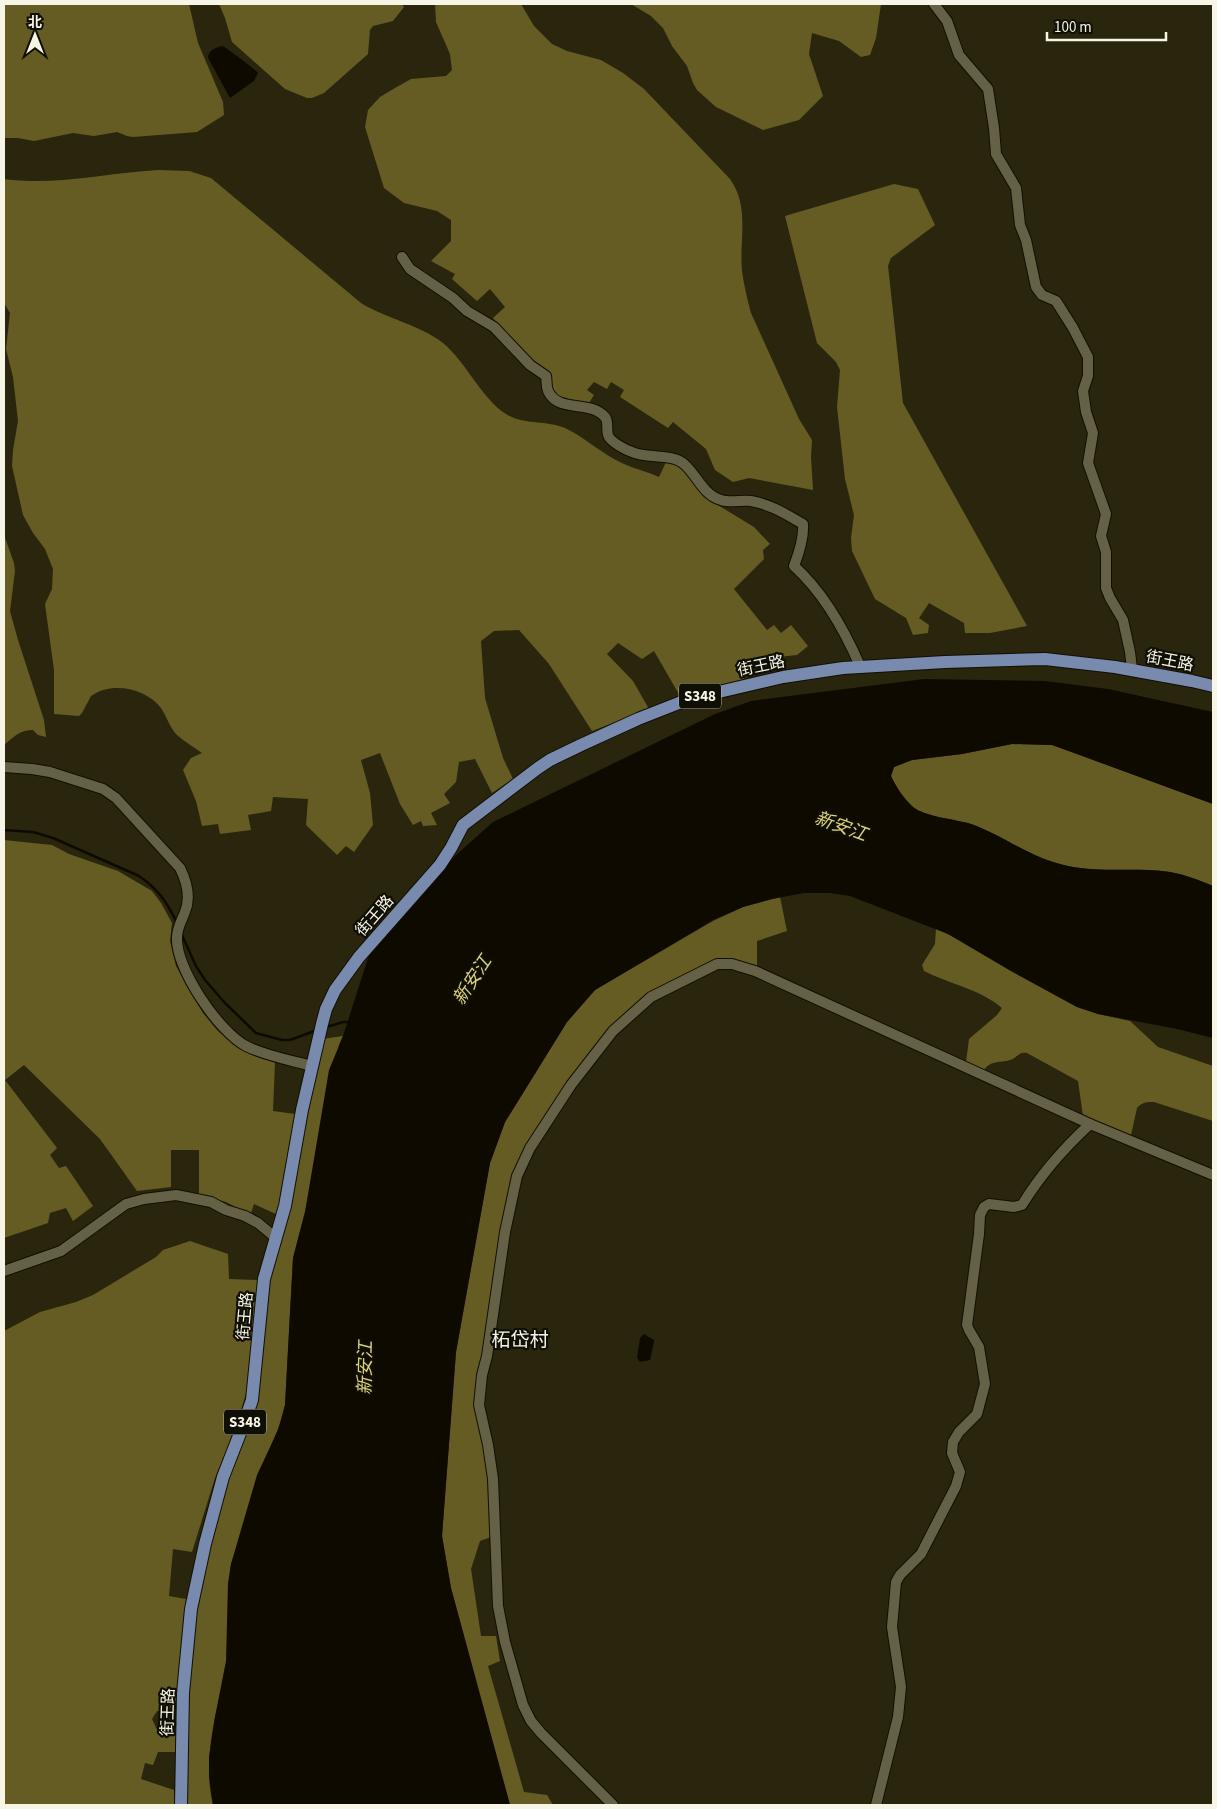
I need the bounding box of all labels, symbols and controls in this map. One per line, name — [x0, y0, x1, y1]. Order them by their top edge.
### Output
north arrow — [10, 10, 60, 60]
scale bar — [1047, 10, 1166, 42]
text: 北 — [28, 13, 42, 33]
text: 100 m — [1054, 17, 1092, 38]
street label: 街王路 — [1144, 646, 1195, 676]
street label: 街王路 — [735, 650, 787, 682]
road number: S348 — [679, 684, 721, 708]
water label: 新安江 — [811, 805, 872, 848]
street label: 街王路 — [351, 890, 399, 941]
water label: 新安江 — [447, 949, 499, 1010]
street label: 街王路 — [232, 1291, 258, 1341]
district label: 柘岱村 — [491, 1327, 549, 1354]
water label: 新安江 — [353, 1339, 379, 1395]
road number: S348 — [224, 1410, 266, 1434]
street label: 街王路 — [156, 1688, 180, 1736]

